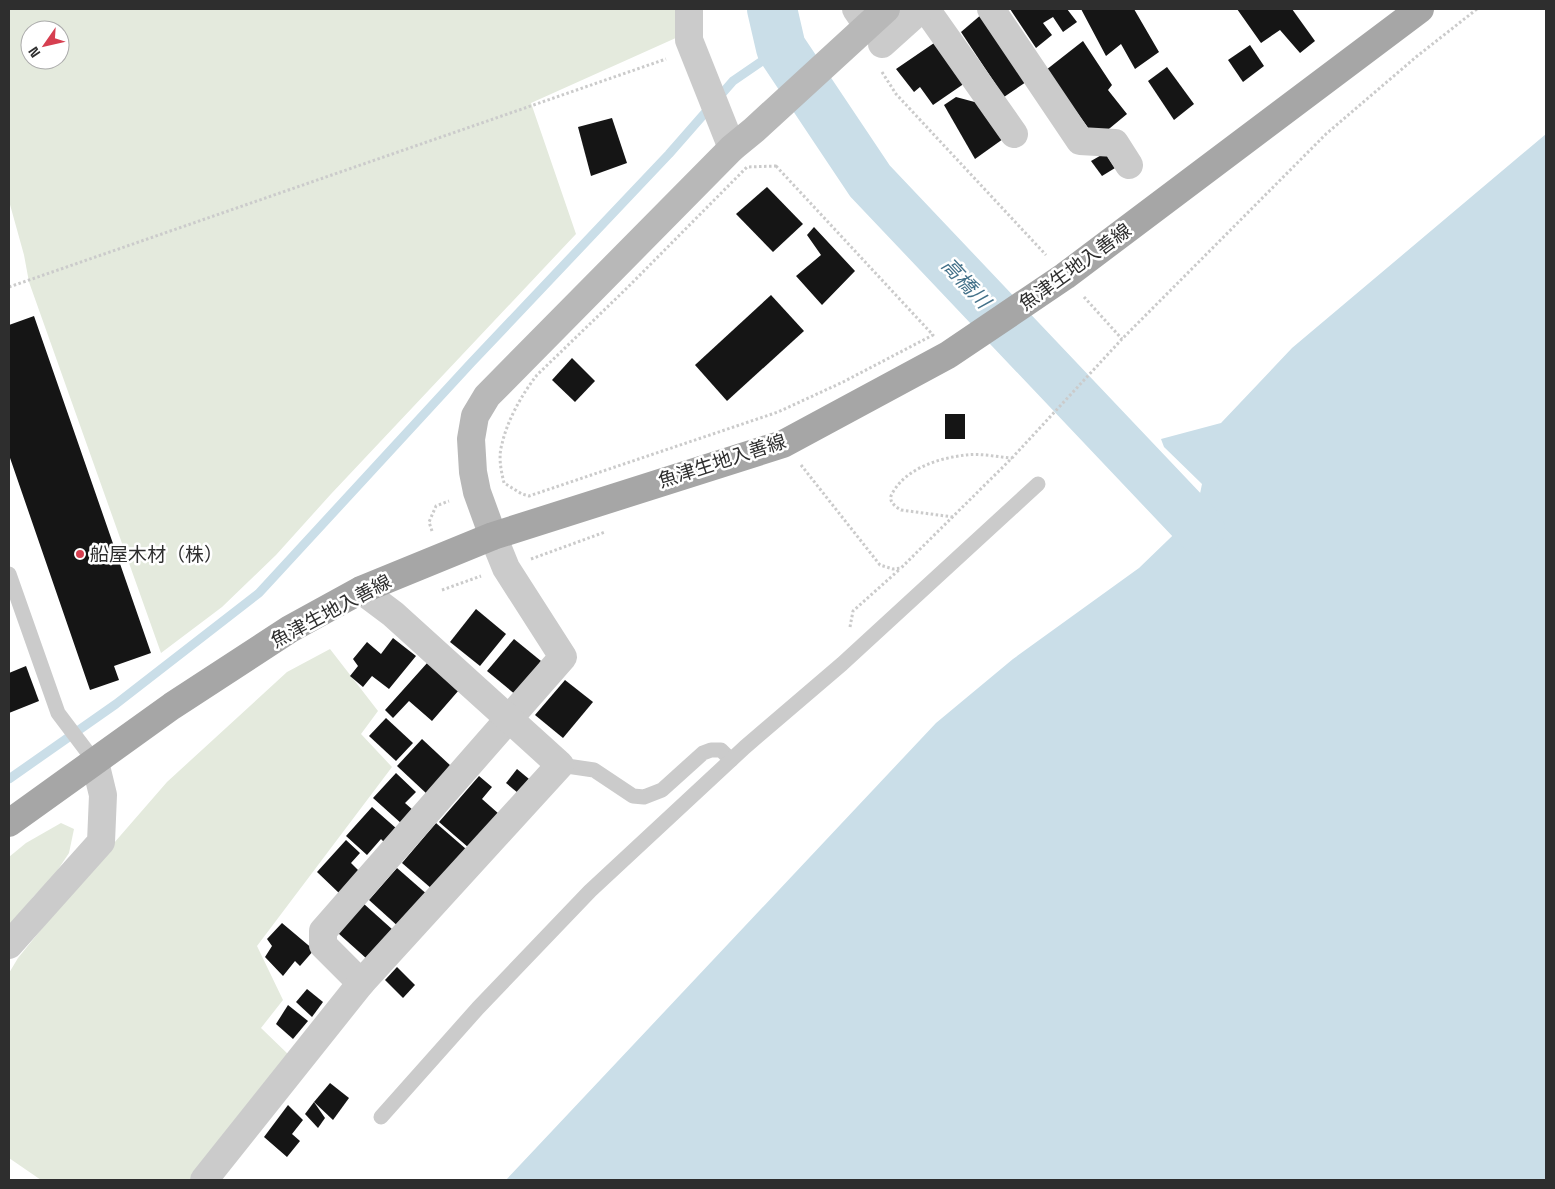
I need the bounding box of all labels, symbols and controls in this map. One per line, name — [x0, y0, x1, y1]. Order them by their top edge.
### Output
north arrow — [20, 20, 70, 70]
text: N — [24, 43, 44, 61]
street label: 魚津生地入善線 — [1014, 218, 1136, 316]
water label: 高橋川 — [936, 252, 997, 315]
street label: 魚津生地入善線 — [655, 429, 789, 493]
place label: 船屋木材（株） — [90, 542, 223, 567]
marker: 船屋木材（株） — [74, 548, 86, 560]
street label: 魚津生地入善線 — [266, 569, 396, 653]

